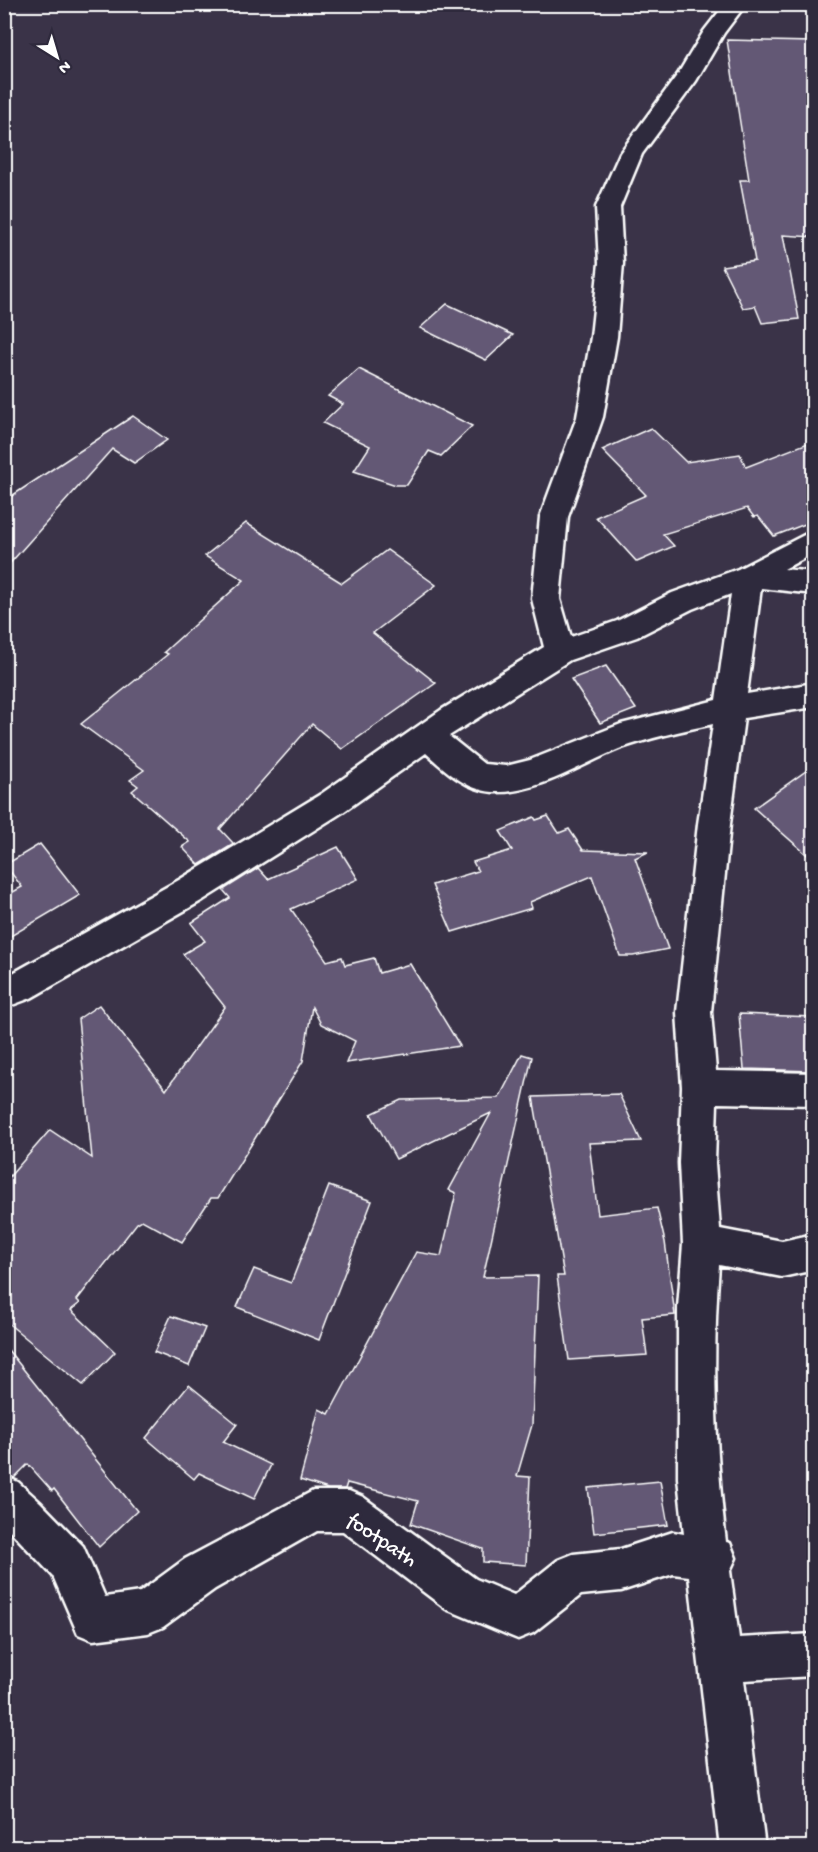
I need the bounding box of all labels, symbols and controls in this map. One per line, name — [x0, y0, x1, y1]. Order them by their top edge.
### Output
north arrow — [27, 27, 87, 87]
text: N — [54, 55, 74, 77]
street label: footpath — [341, 1509, 421, 1574]

